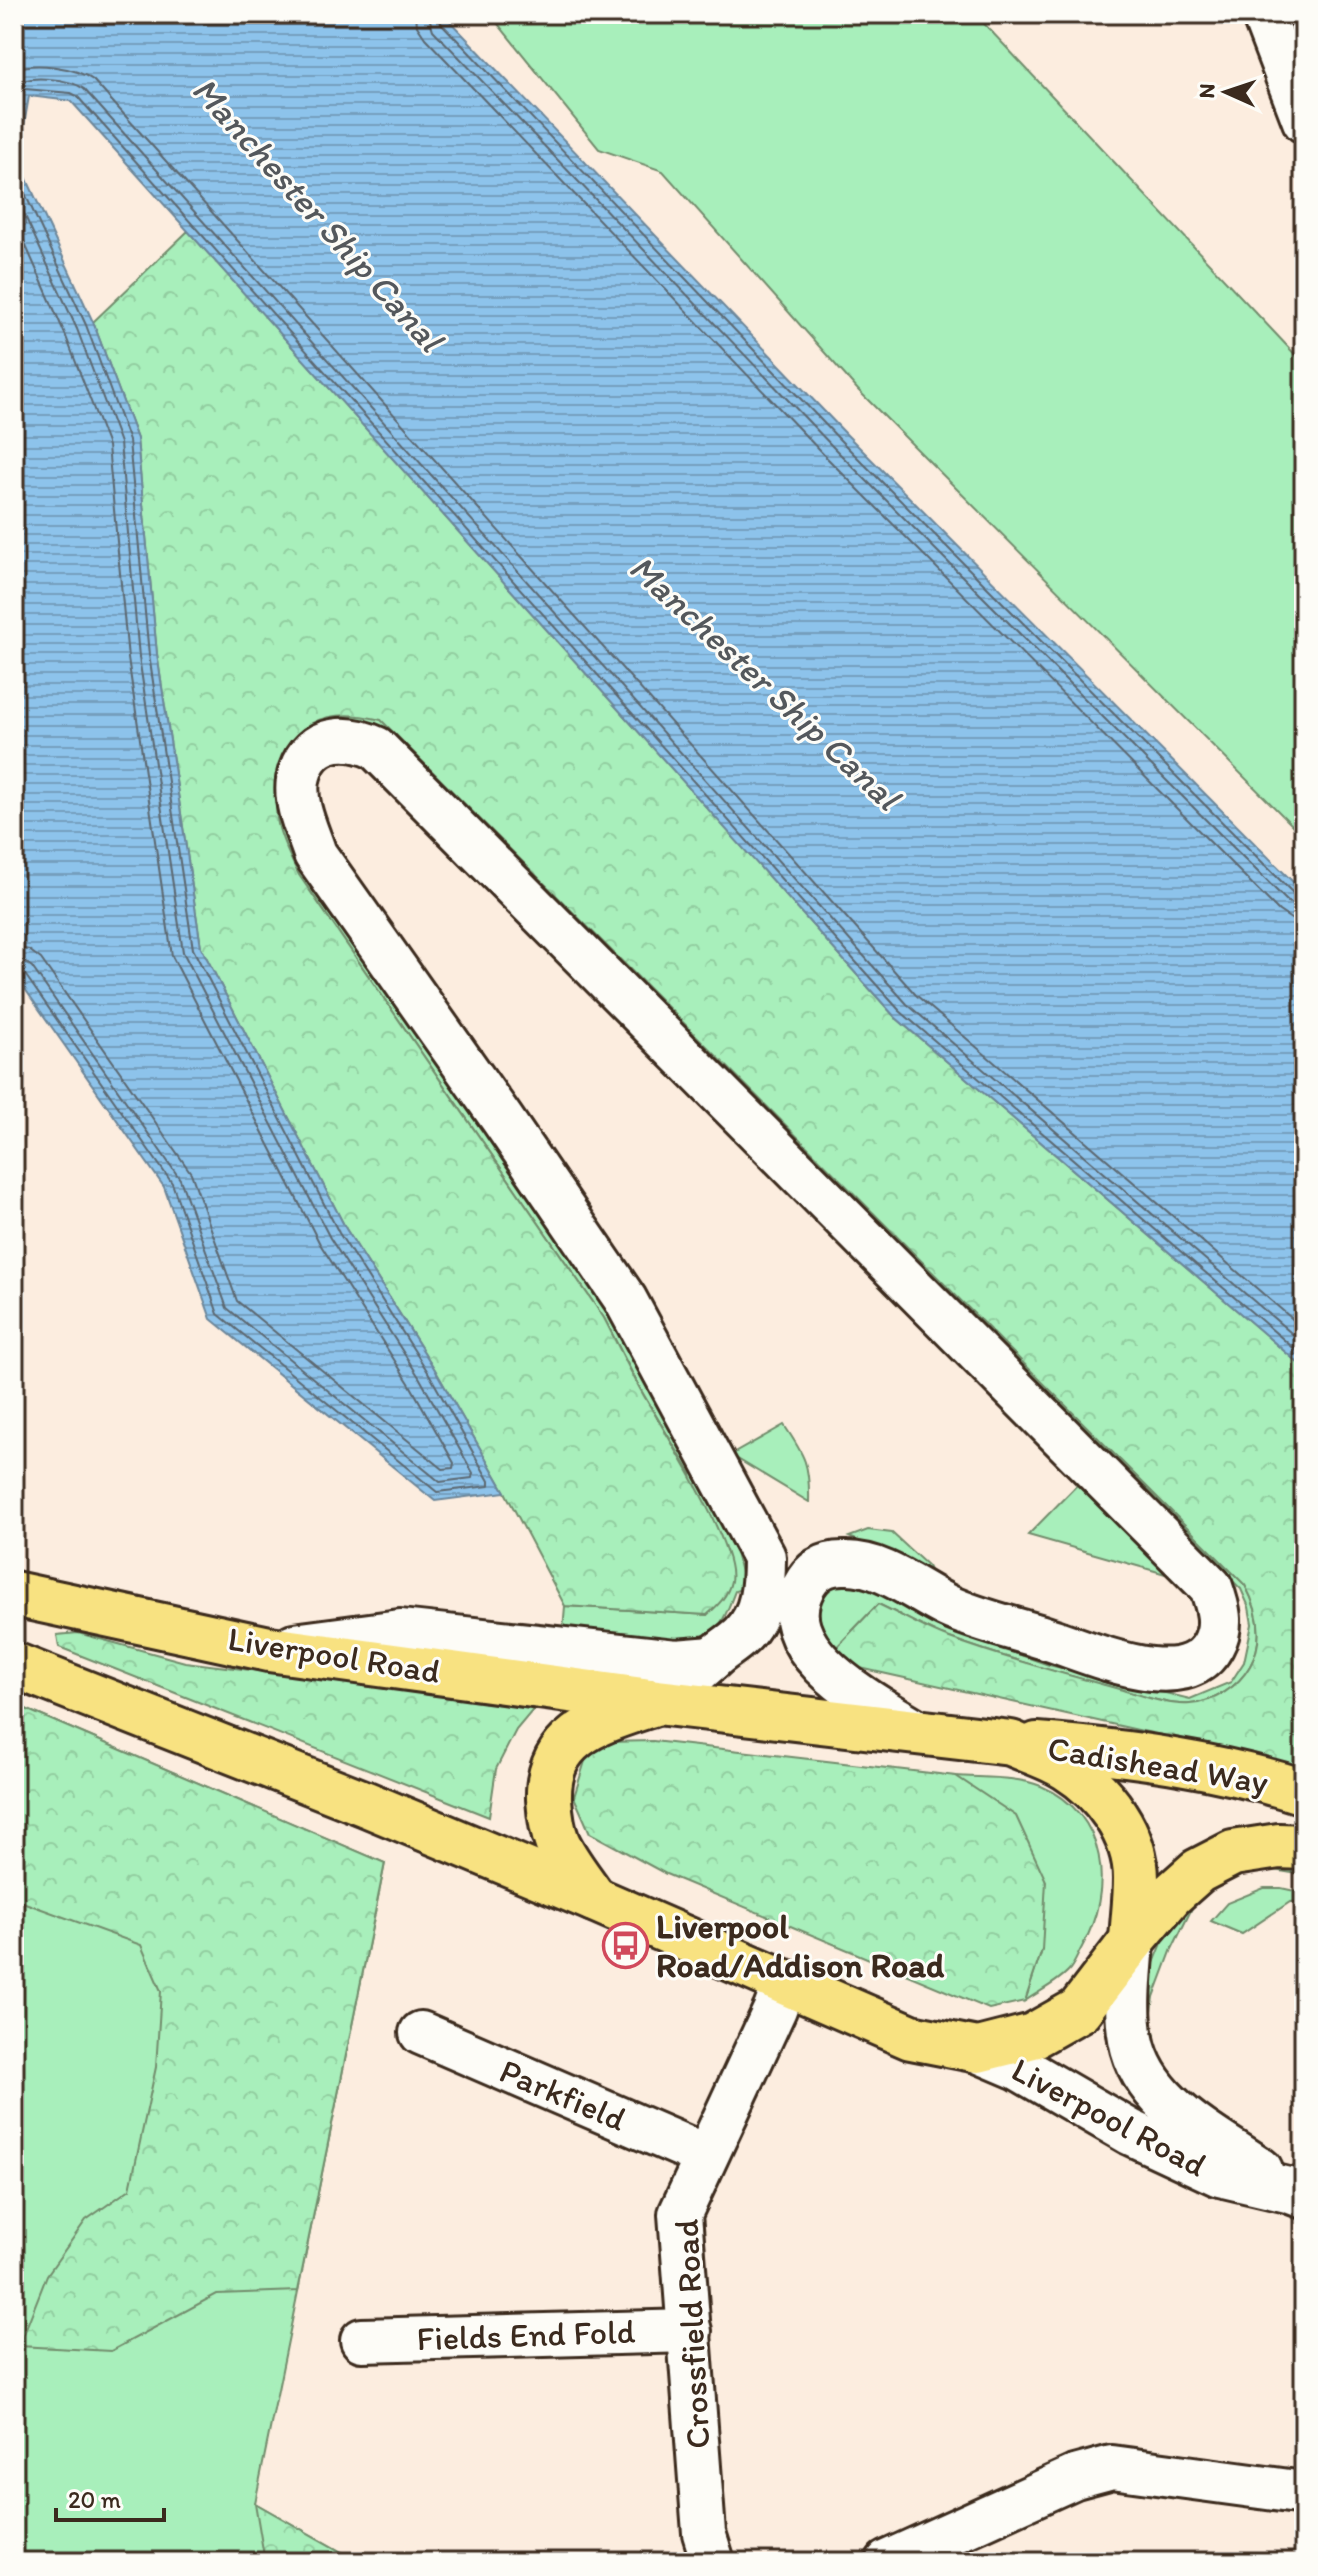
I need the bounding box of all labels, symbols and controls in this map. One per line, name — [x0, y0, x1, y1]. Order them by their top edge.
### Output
north arrow — [1186, 52, 1266, 132]
water label: Manchester Ship Canal — [184, 68, 454, 362]
text: N — [1193, 83, 1220, 99]
water label: Manchester Ship Canal — [621, 546, 911, 820]
street label: Liverpool Road — [225, 1618, 443, 1692]
street label: Cadishead Way — [1045, 1727, 1271, 1803]
place label: Liverpool Road/Addison Road — [656, 1906, 945, 1986]
bus stop icon: Liverpool Road/Addison Road — [601, 1922, 649, 1970]
street label: Liverpool Road — [1005, 2049, 1213, 2185]
street label: Parkfield — [494, 2050, 632, 2140]
street label: Crossfield Road — [665, 2218, 718, 2450]
street label: Fields End Fold — [416, 2311, 636, 2359]
scale bar — [56, 2472, 164, 2522]
text: 20 m — [68, 2485, 121, 2514]

